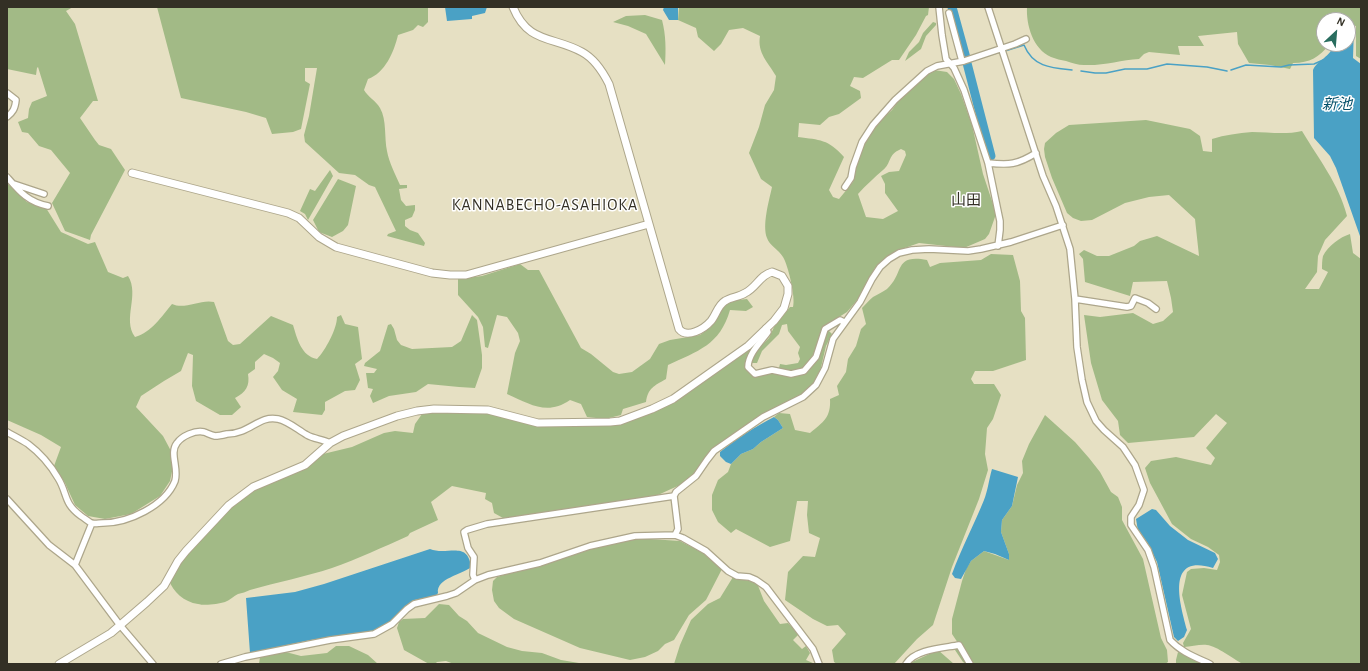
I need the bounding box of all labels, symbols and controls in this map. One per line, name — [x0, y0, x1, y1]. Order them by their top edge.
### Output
north arrow — [1316, 12, 1356, 52]
text: N — [1335, 15, 1347, 28]
water label: 新池 — [1322, 95, 1352, 113]
district label: 山田 — [951, 191, 981, 209]
district label: KANNABECHO-ASAHIOKA — [452, 195, 638, 215]

